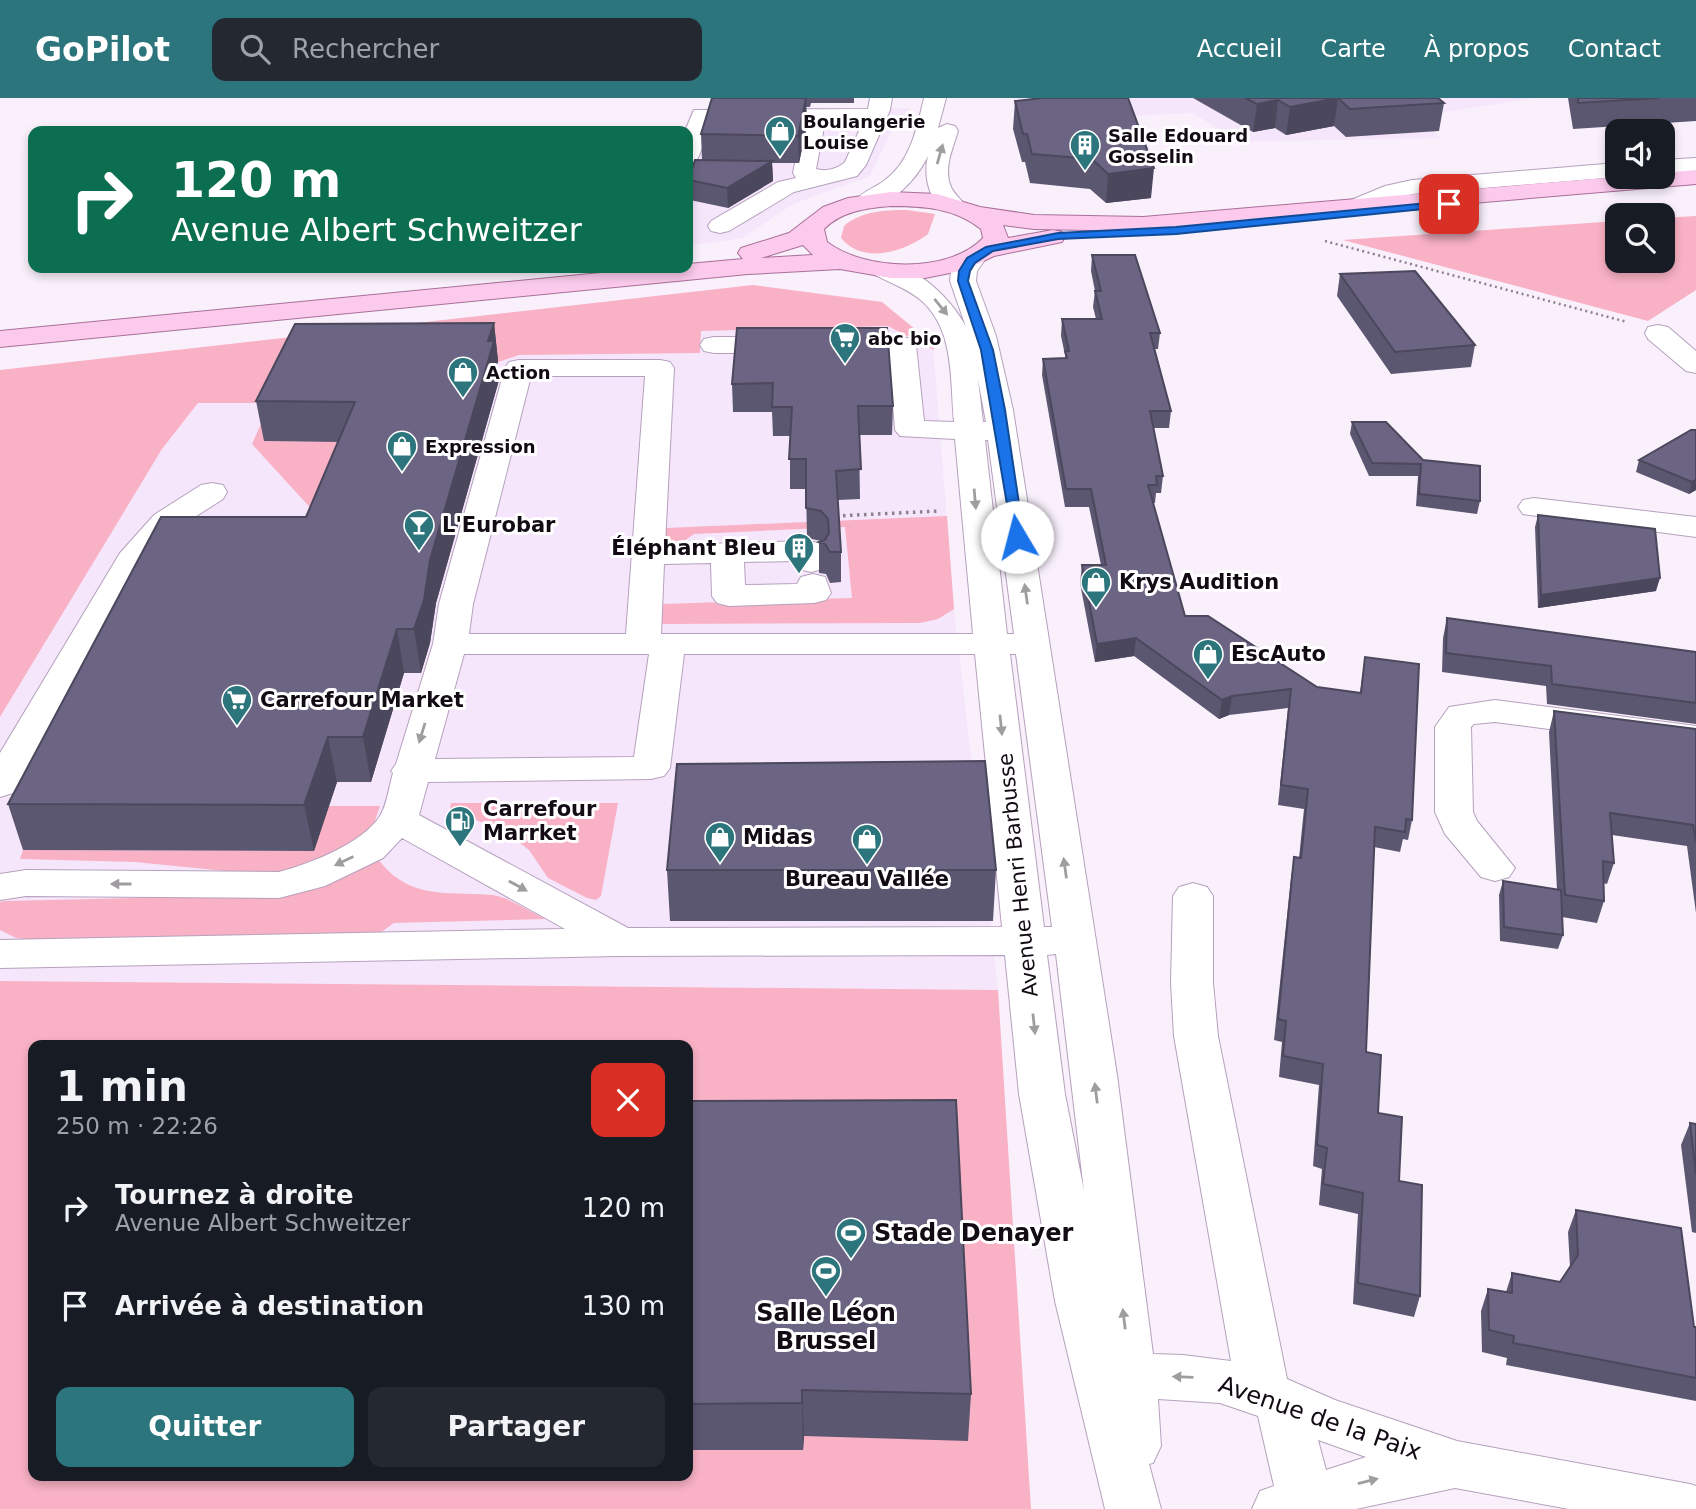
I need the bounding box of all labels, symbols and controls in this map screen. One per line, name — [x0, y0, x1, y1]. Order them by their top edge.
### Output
search box — [212, 18, 702, 81]
text: GoPilot — [35, 30, 170, 69]
icon: search — [236, 30, 274, 68]
text: Rechercher — [292, 34, 439, 64]
text: Accueil — [1197, 35, 1282, 63]
text: Carte — [1320, 35, 1386, 63]
text: À propos — [1424, 35, 1530, 63]
text: Contact — [1568, 35, 1661, 63]
place label: Boulangerie Louise — [803, 111, 925, 153]
shop icon: Boulangerie Louise — [763, 114, 797, 158]
map controls — [1605, 119, 1675, 273]
button: sound — [1605, 119, 1675, 189]
place label: Salle Edouard Gosselin — [1108, 125, 1248, 167]
building icon: Salle Edouard Gosselin — [1068, 128, 1102, 172]
one-way arrow — [936, 143, 946, 164]
text: 120 m — [171, 152, 341, 209]
icon: right — [56, 154, 147, 245]
pin — [1419, 174, 1479, 234]
icon: arrive — [1430, 185, 1468, 223]
button: search — [1605, 203, 1675, 273]
text: Avenue Albert Schweitzer — [171, 211, 582, 249]
one-way arrow — [933, 297, 948, 315]
supermarket icon: abc bio — [828, 321, 862, 365]
place label: abc bio — [868, 328, 941, 349]
shop icon: Action — [446, 355, 480, 399]
place label: Action — [486, 362, 551, 383]
shop icon: Expression — [385, 429, 419, 473]
place label: Expression — [425, 436, 536, 457]
one-way arrow — [970, 488, 981, 510]
position arrow — [980, 500, 1054, 574]
bar icon: L'Eurobar — [402, 508, 436, 552]
place label: L'Eurobar — [442, 513, 556, 537]
building icon: Éléphant Bleu — [782, 531, 816, 575]
place label: Éléphant Bleu — [611, 535, 776, 560]
shop icon: Krys Audition — [1079, 565, 1113, 609]
place label: Krys Audition — [1119, 570, 1279, 594]
one-way arrow — [1020, 583, 1031, 605]
shop icon: EscAuto — [1191, 637, 1225, 681]
place label: EscAuto — [1231, 642, 1326, 666]
supermarket icon: Carrefour Market — [220, 683, 254, 727]
place label: Carrefour Market — [260, 688, 464, 712]
one-way arrow — [996, 714, 1007, 736]
one-way arrow — [416, 723, 427, 744]
street label: Avenue Henri Barbusse — [993, 752, 1043, 998]
place label: Carrefour Marrket — [483, 797, 597, 845]
fuel station icon: Carrefour Marrket — [443, 804, 477, 848]
shop icon: Midas — [703, 820, 737, 864]
shop icon: Bureau Vallée — [850, 822, 884, 866]
place label: Midas — [743, 825, 813, 849]
one-way arrow — [334, 855, 354, 867]
one-way arrow — [1059, 856, 1070, 878]
place label: Bureau Vallée — [785, 867, 949, 891]
one-way arrow — [110, 878, 132, 890]
one-way arrow — [508, 880, 527, 892]
one-way arrow — [1029, 1013, 1040, 1035]
text: 1 min — [56, 1062, 188, 1111]
button: close — [591, 1063, 665, 1137]
one-way arrow — [1091, 1082, 1102, 1104]
text: 250 m · 22:26 — [56, 1113, 218, 1139]
text: Tournez à droite — [115, 1180, 354, 1210]
icon: right — [56, 1189, 94, 1227]
text: 120 m — [582, 1193, 665, 1223]
text: Avenue Albert Schweitzer — [115, 1210, 410, 1236]
sports icon: Stade Denayer — [834, 1216, 868, 1260]
place label: Stade Denayer — [874, 1219, 1073, 1247]
sports icon: Salle Léon Brussel — [809, 1254, 843, 1298]
icon: arrive — [56, 1287, 94, 1325]
text: Arrivée à destination — [115, 1291, 424, 1321]
text: 130 m — [582, 1291, 665, 1321]
place label: Salle Léon Brussel — [756, 1299, 896, 1355]
one-way arrow — [1118, 1308, 1129, 1330]
street label: Avenue de la Paix — [1215, 1370, 1425, 1466]
one-way arrow — [1172, 1372, 1194, 1383]
button: Quitter — [56, 1387, 354, 1467]
button: Partager — [368, 1387, 665, 1467]
one-way arrow — [1357, 1475, 1379, 1486]

